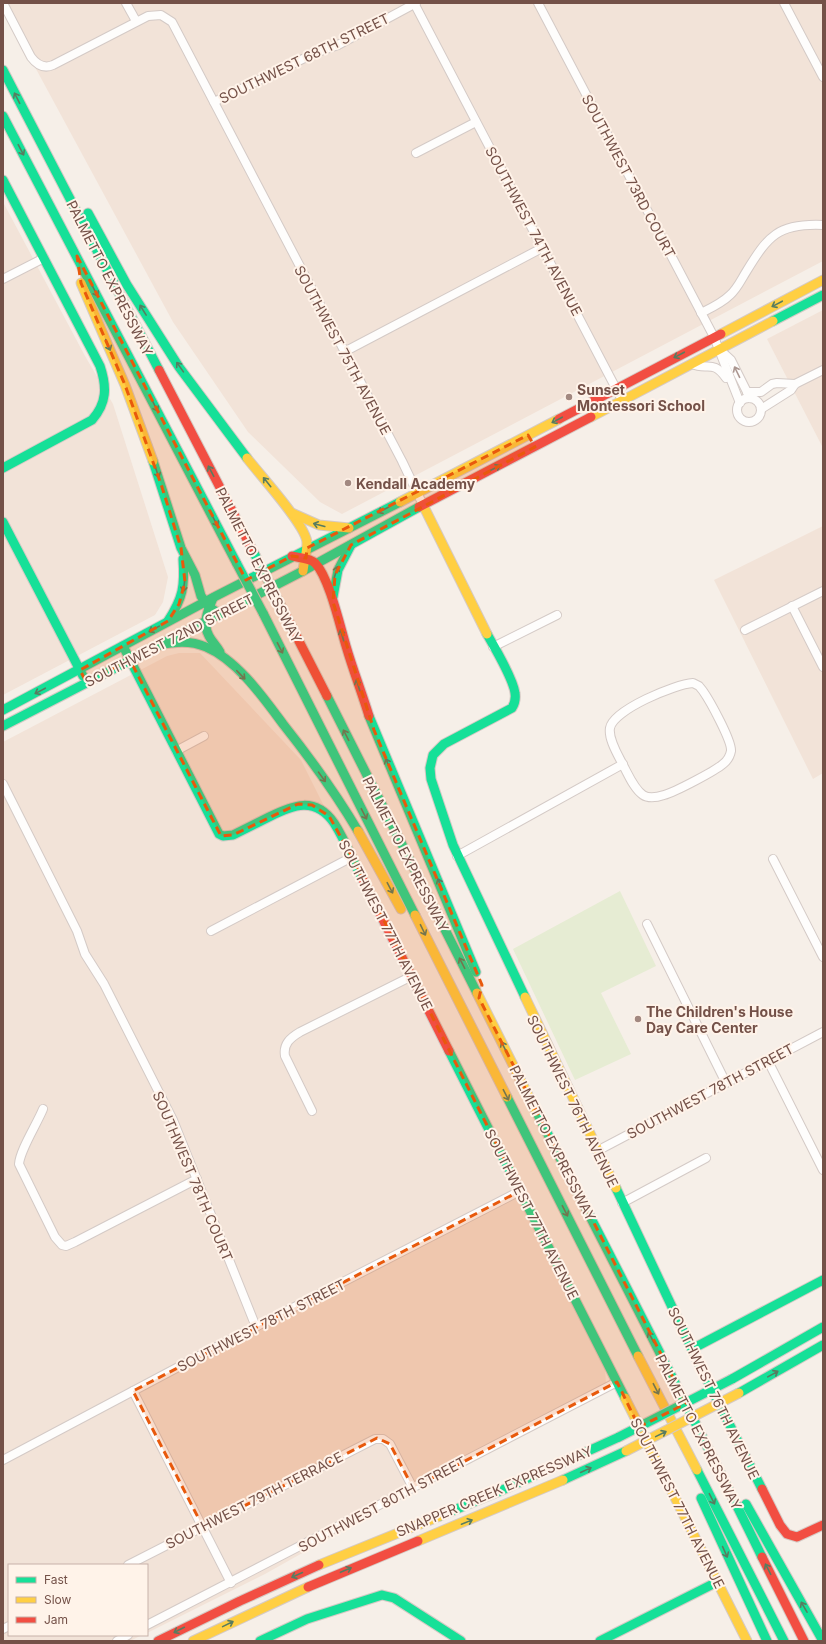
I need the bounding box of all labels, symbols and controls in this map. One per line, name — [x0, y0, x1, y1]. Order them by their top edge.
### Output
street label: SOUTHWEST 68TH STREET — [216, 9, 392, 107]
street label: SOUTHWEST 73RD COURT — [579, 91, 679, 261]
one-way arrow — [13, 92, 21, 104]
street label: SOUTHWEST 74TH AVENUE — [482, 143, 586, 319]
one-way arrow — [18, 144, 25, 156]
street label: PALMETTO EXPRESSWAY — [63, 197, 157, 359]
street label: SOUTHWEST 75TH AVENUE — [291, 262, 395, 438]
one-way arrow — [92, 284, 100, 296]
one-way arrow — [771, 301, 783, 309]
one-way arrow — [139, 305, 147, 316]
one-way arrow — [105, 339, 112, 351]
one-way arrow — [674, 352, 686, 360]
one-way arrow — [176, 362, 184, 373]
one-way arrow — [733, 366, 740, 378]
place label: Sunset Montessori School — [577, 381, 705, 414]
marker: Sunset Montessori School — [564, 392, 574, 402]
one-way arrow — [152, 400, 160, 412]
one-way arrow — [551, 416, 563, 424]
one-way arrow — [488, 463, 500, 471]
one-way arrow — [206, 465, 214, 477]
one-way arrow — [153, 466, 161, 478]
place label: Kendall Academy — [356, 475, 476, 492]
one-way arrow — [262, 476, 271, 487]
marker: Kendall Academy — [343, 478, 353, 488]
street label: PALMETTO EXPRESSWAY — [212, 484, 306, 646]
one-way arrow — [378, 507, 390, 514]
one-way arrow — [212, 515, 219, 527]
one-way arrow — [312, 521, 325, 529]
one-way arrow — [333, 566, 340, 579]
one-way arrow — [180, 579, 188, 592]
street label: SOUTHWEST 72ND STREET — [82, 590, 256, 690]
one-way arrow — [148, 625, 160, 633]
one-way arrow — [338, 629, 346, 642]
one-way arrow — [277, 642, 284, 654]
one-way arrow — [237, 670, 246, 680]
one-way arrow — [354, 678, 361, 691]
one-way arrow — [34, 688, 46, 695]
one-way arrow — [342, 729, 349, 741]
one-way arrow — [384, 759, 392, 771]
one-way arrow — [318, 771, 327, 782]
street label: PALMETTO EXPRESSWAY — [359, 773, 453, 935]
one-way arrow — [361, 808, 368, 820]
street label: SOUTHWEST 77TH AVENUE — [335, 837, 437, 1013]
one-way arrow — [435, 878, 443, 890]
one-way arrow — [386, 882, 394, 894]
one-way arrow — [420, 924, 427, 936]
one-way arrow — [457, 957, 465, 969]
place label: The Children's House Day Care Center — [646, 1003, 793, 1036]
street label: SOUTHWEST 76TH AVENUE — [524, 1012, 622, 1190]
marker: The Children's House Day Care Center — [633, 1014, 643, 1024]
street label: SOUTHWEST 78TH STREET — [624, 1040, 796, 1142]
one-way arrow — [500, 1041, 507, 1053]
street label: PALMETTO EXPRESSWAY — [506, 1062, 600, 1224]
one-way arrow — [503, 1088, 510, 1100]
street label: SOUTHWEST 78TH COURT — [149, 1089, 237, 1263]
street label: SOUTHWEST 77TH AVENUE — [481, 1126, 583, 1302]
one-way arrow — [562, 1204, 569, 1216]
street label: SOUTHWEST 78TH STREET — [174, 1275, 348, 1375]
street label: SOUTHWEST 76TH AVENUE — [665, 1304, 763, 1482]
one-way arrow — [647, 1331, 655, 1343]
street label: PALMETTO EXPRESSWAY — [652, 1351, 746, 1513]
one-way arrow — [767, 1370, 779, 1378]
one-way arrow — [653, 1383, 660, 1395]
street label: SOUTHWEST 77TH AVENUE — [627, 1415, 729, 1591]
one-way arrow — [654, 1430, 666, 1437]
street label: SNAPPER CREEK EXPRESSWAY — [393, 1442, 595, 1540]
street label: SOUTHWEST 79TH TERRACE — [162, 1448, 346, 1552]
street label: SOUTHWEST 80TH STREET — [295, 1452, 469, 1556]
one-way arrow — [580, 1466, 592, 1473]
one-way arrow — [709, 1492, 716, 1504]
one-way arrow — [460, 1517, 472, 1525]
one-way arrow — [722, 1546, 730, 1558]
one-way arrow — [764, 1563, 771, 1575]
legend — [8, 1564, 148, 1636]
one-way arrow — [340, 1566, 352, 1574]
text: Fast — [44, 1572, 68, 1587]
one-way arrow — [291, 1572, 303, 1579]
text: Slow — [44, 1592, 72, 1607]
one-way arrow — [799, 1601, 807, 1613]
text: Jam — [44, 1612, 68, 1627]
one-way arrow — [221, 1620, 233, 1627]
one-way arrow — [174, 1627, 186, 1634]

